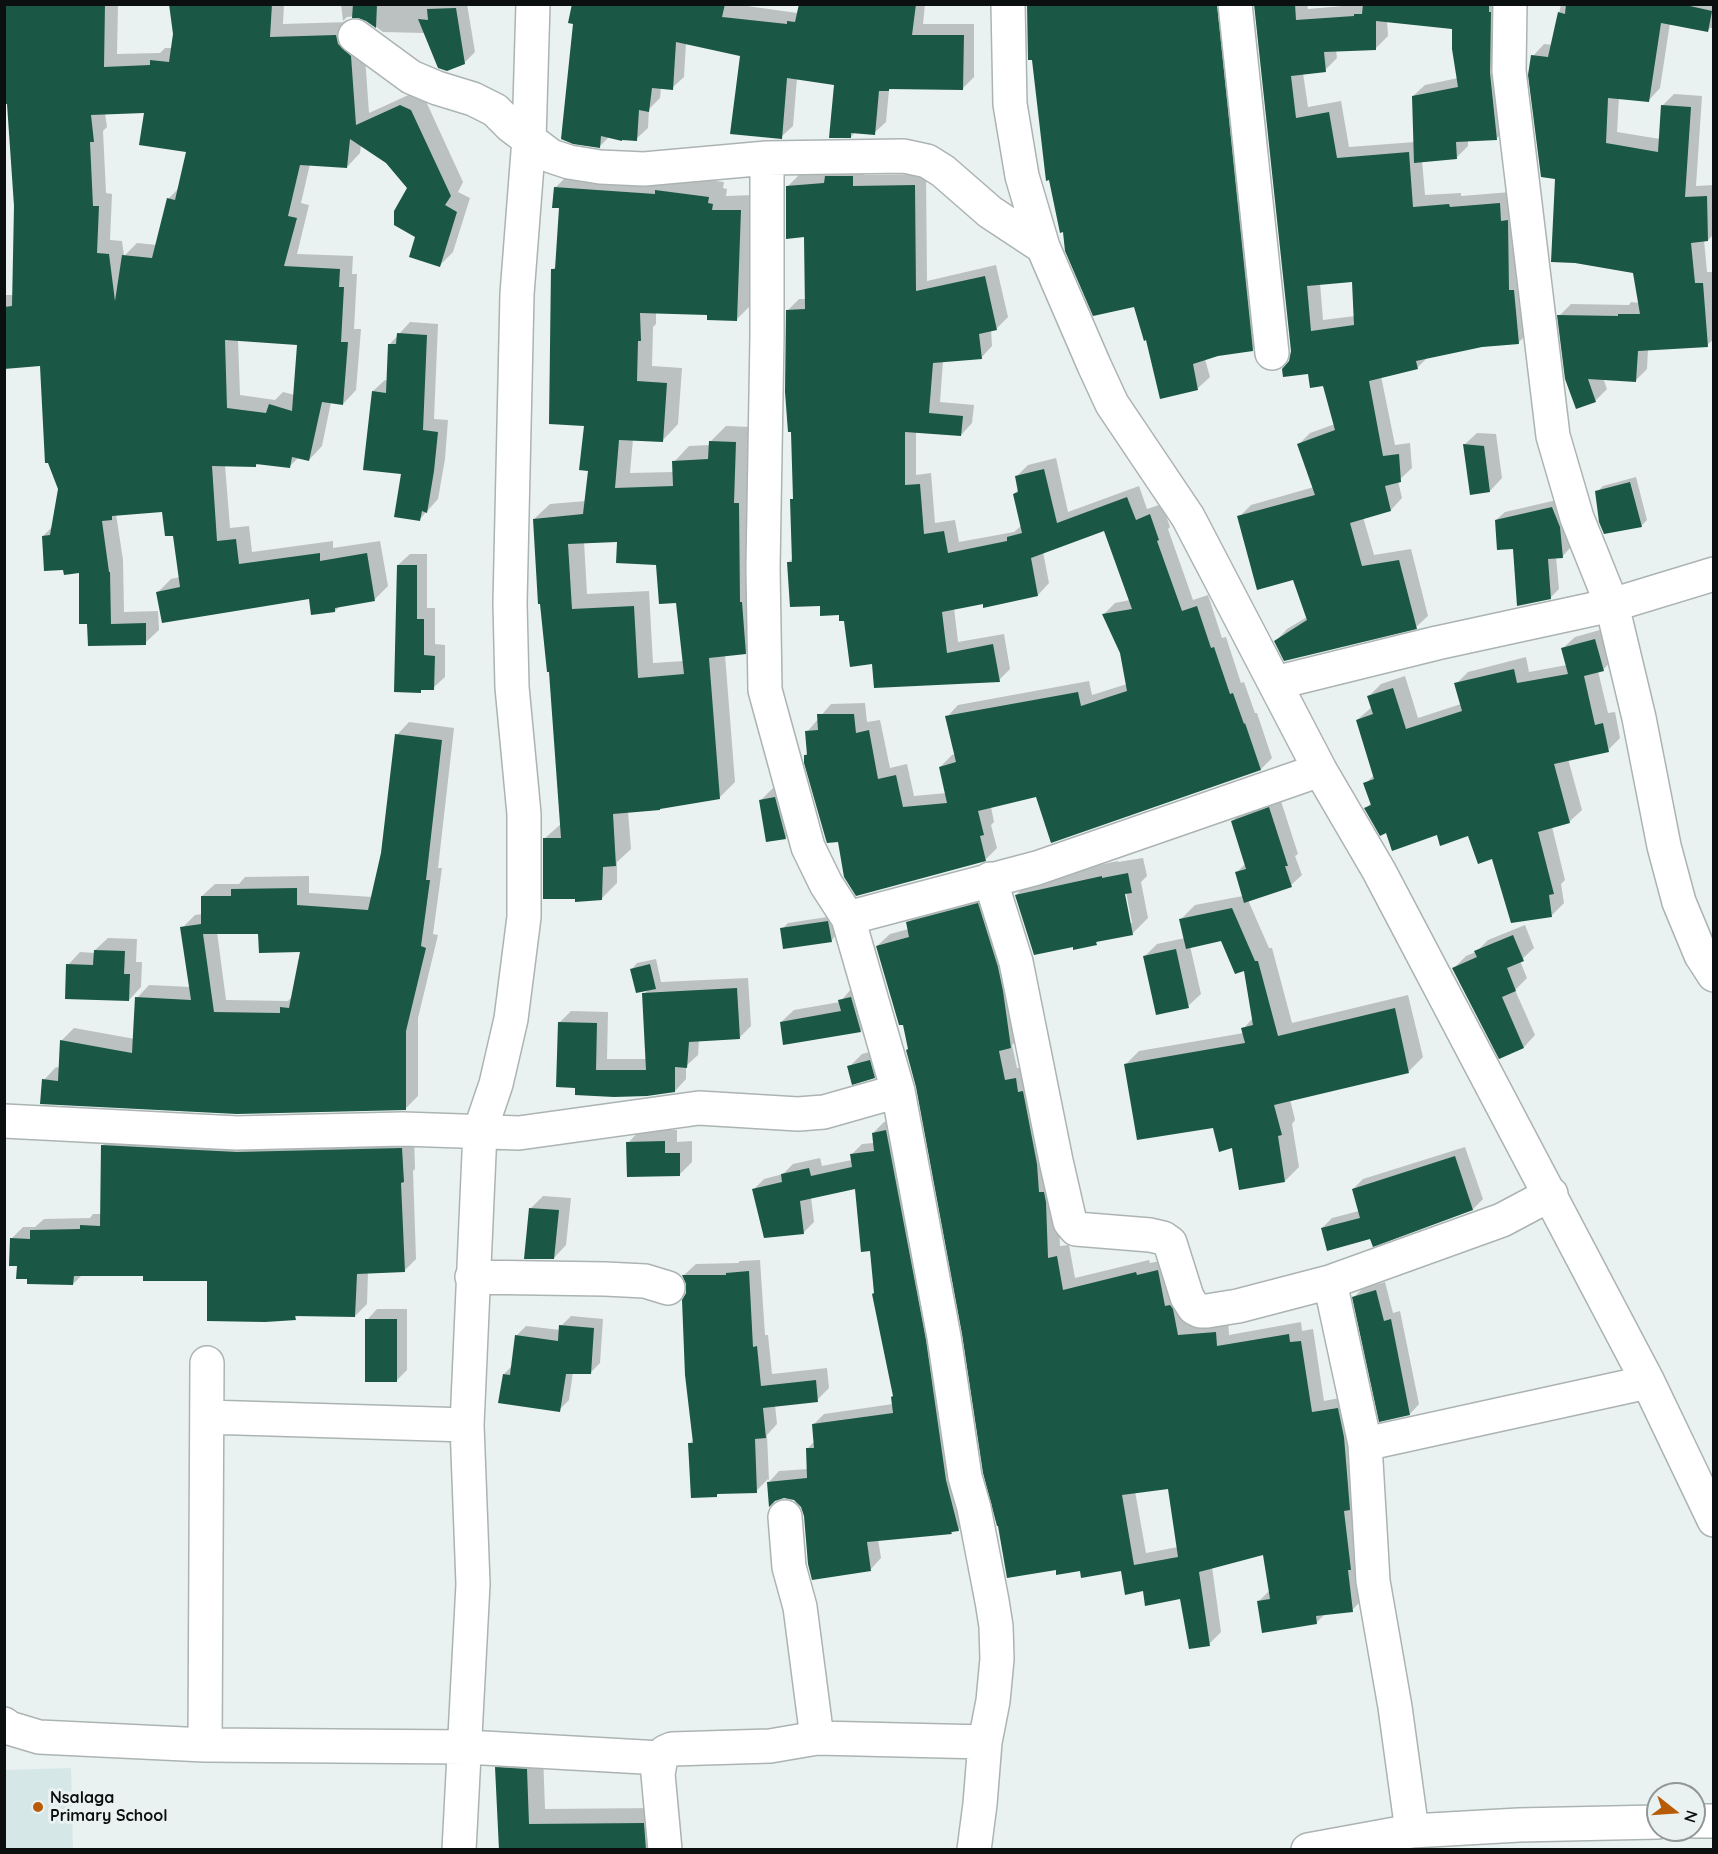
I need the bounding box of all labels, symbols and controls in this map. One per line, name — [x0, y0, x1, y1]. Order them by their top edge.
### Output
north arrow — [1646, 1782, 1706, 1842]
place label: Nsalaga Primary School — [50, 1788, 168, 1826]
marker: Nsalaga Primary School — [31, 1800, 45, 1814]
text: N — [1680, 1808, 1703, 1825]

